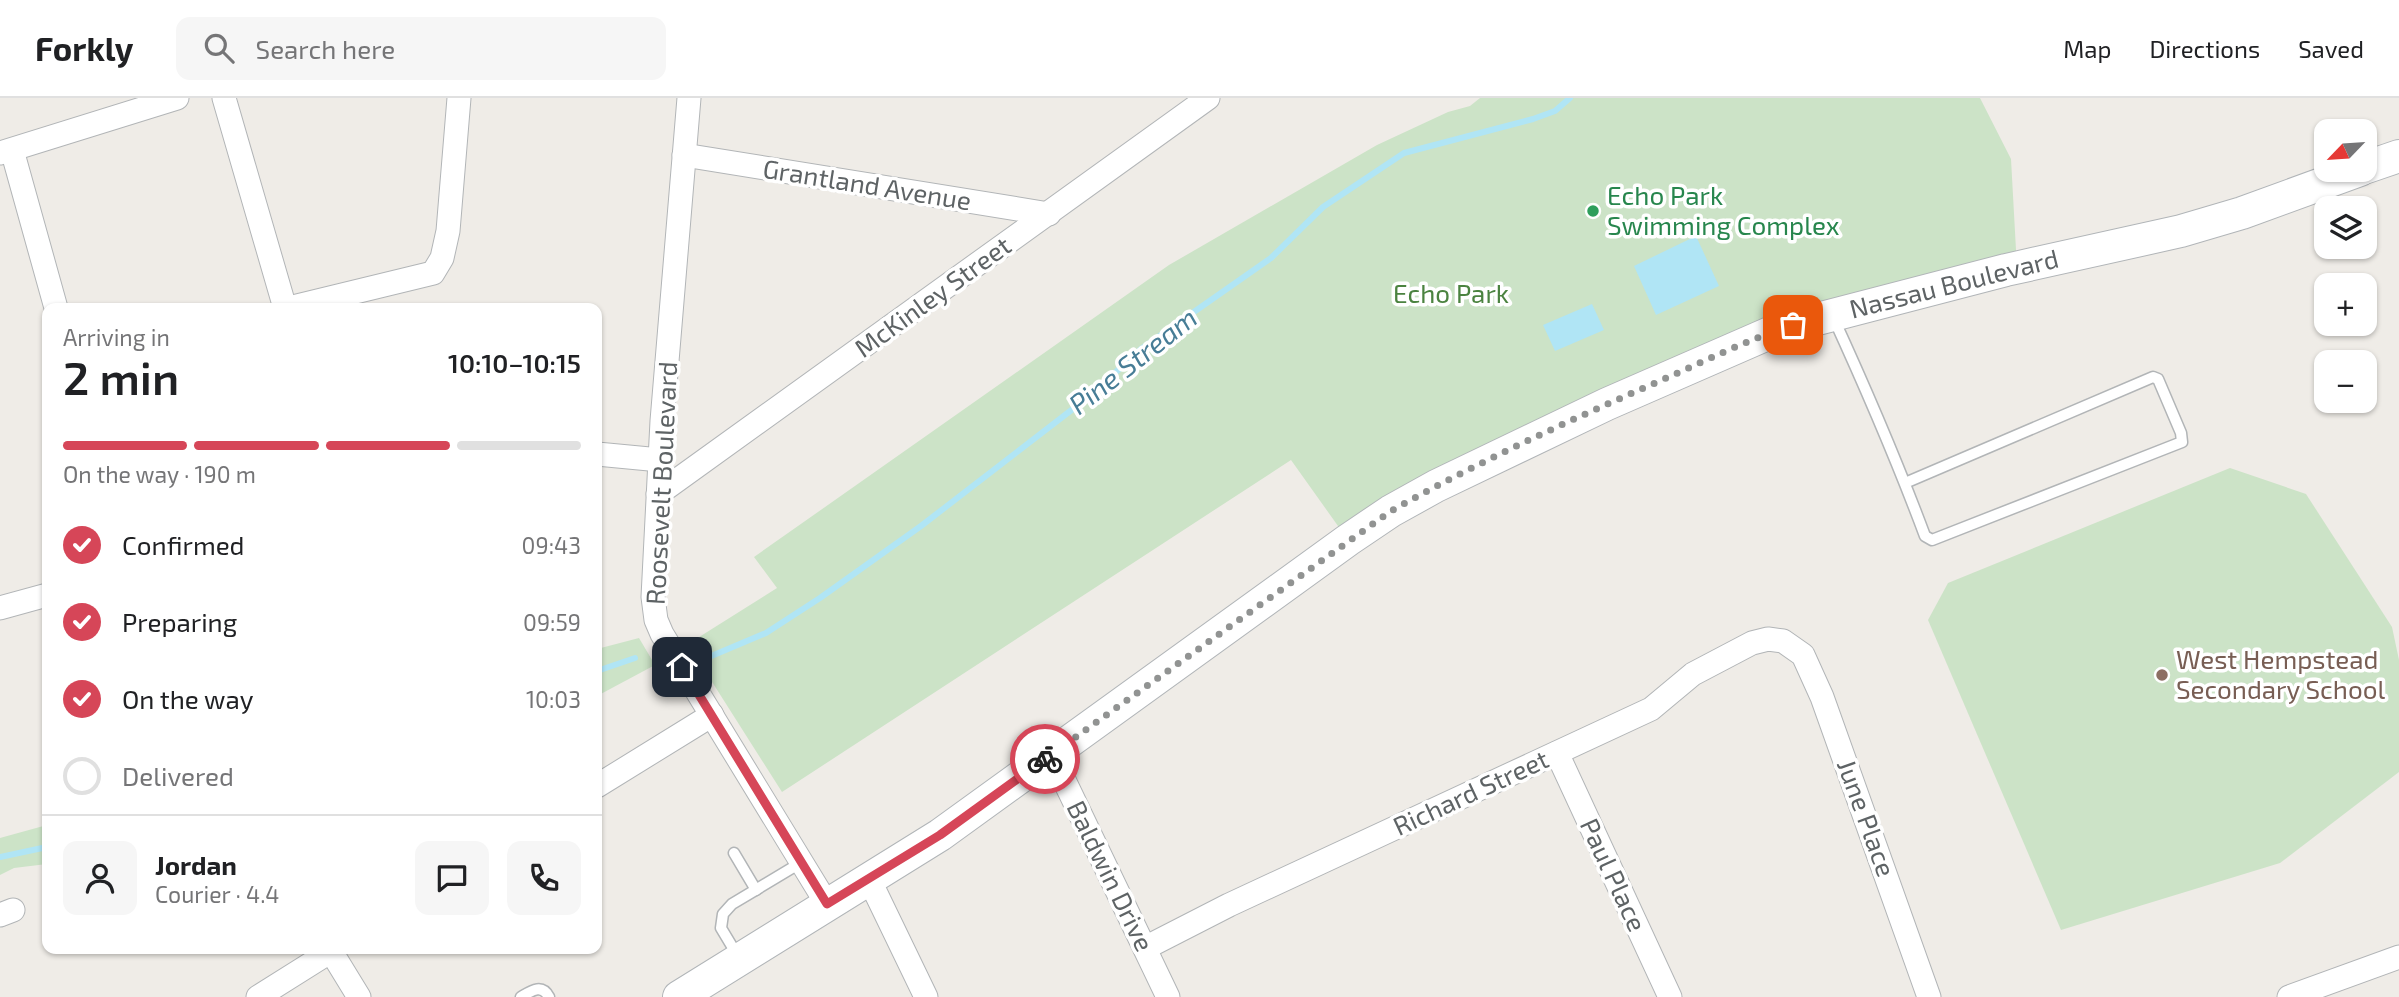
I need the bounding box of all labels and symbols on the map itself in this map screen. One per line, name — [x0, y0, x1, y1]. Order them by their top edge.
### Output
north arrow — [2314, 119, 2376, 182]
street label: Grantland Avenue — [761, 152, 974, 215]
place label: Echo Park Swimming Complex — [1607, 179, 1840, 240]
marker: Echo Park Swimming Complex — [1585, 203, 1601, 219]
street label: McKinley Street — [848, 229, 1016, 363]
street label: Nassau Boulevard — [1846, 242, 2061, 323]
park label: Echo Park — [1393, 277, 1509, 308]
pin — [1763, 295, 1823, 355]
water label: Pine Stream — [1062, 300, 1203, 421]
street label: Roosevelt Boulevard — [639, 360, 682, 605]
pin — [652, 637, 712, 697]
place label: West Hempstead Secondary School — [2176, 643, 2385, 704]
marker: West Hempstead Secondary School — [2154, 667, 2170, 683]
courier — [1010, 724, 1080, 794]
street label: Richard Street — [1388, 742, 1553, 841]
street label: June Place — [1832, 755, 1903, 880]
street label: Baldwin Drive — [1062, 795, 1161, 956]
street label: Paul Place — [1575, 813, 1654, 936]

